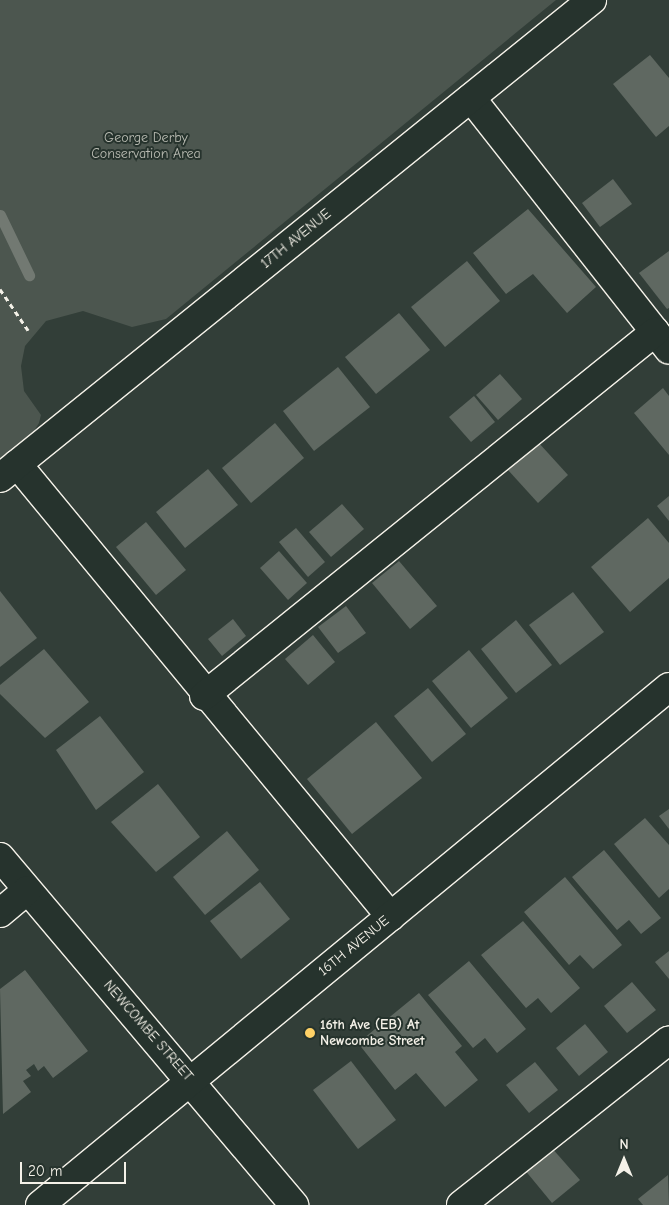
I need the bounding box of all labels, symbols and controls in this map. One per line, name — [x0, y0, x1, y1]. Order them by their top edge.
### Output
park label: George Derby Conservation Area — [91, 130, 201, 162]
street label: 17TH AVENUE — [258, 206, 334, 272]
street label: 16TH AVENUE — [315, 912, 393, 980]
street label: NEWCOMBE STREET — [100, 977, 196, 1085]
place label: 16th Ave (EB) At Newcombe Street — [320, 1017, 425, 1050]
marker: 16th Ave (EB) At Newcombe Street — [304, 1027, 316, 1039]
north arrow — [599, 1135, 649, 1185]
text: N — [619, 1136, 629, 1153]
scale bar — [22, 1152, 129, 1184]
text: 20 m — [28, 1162, 62, 1180]

